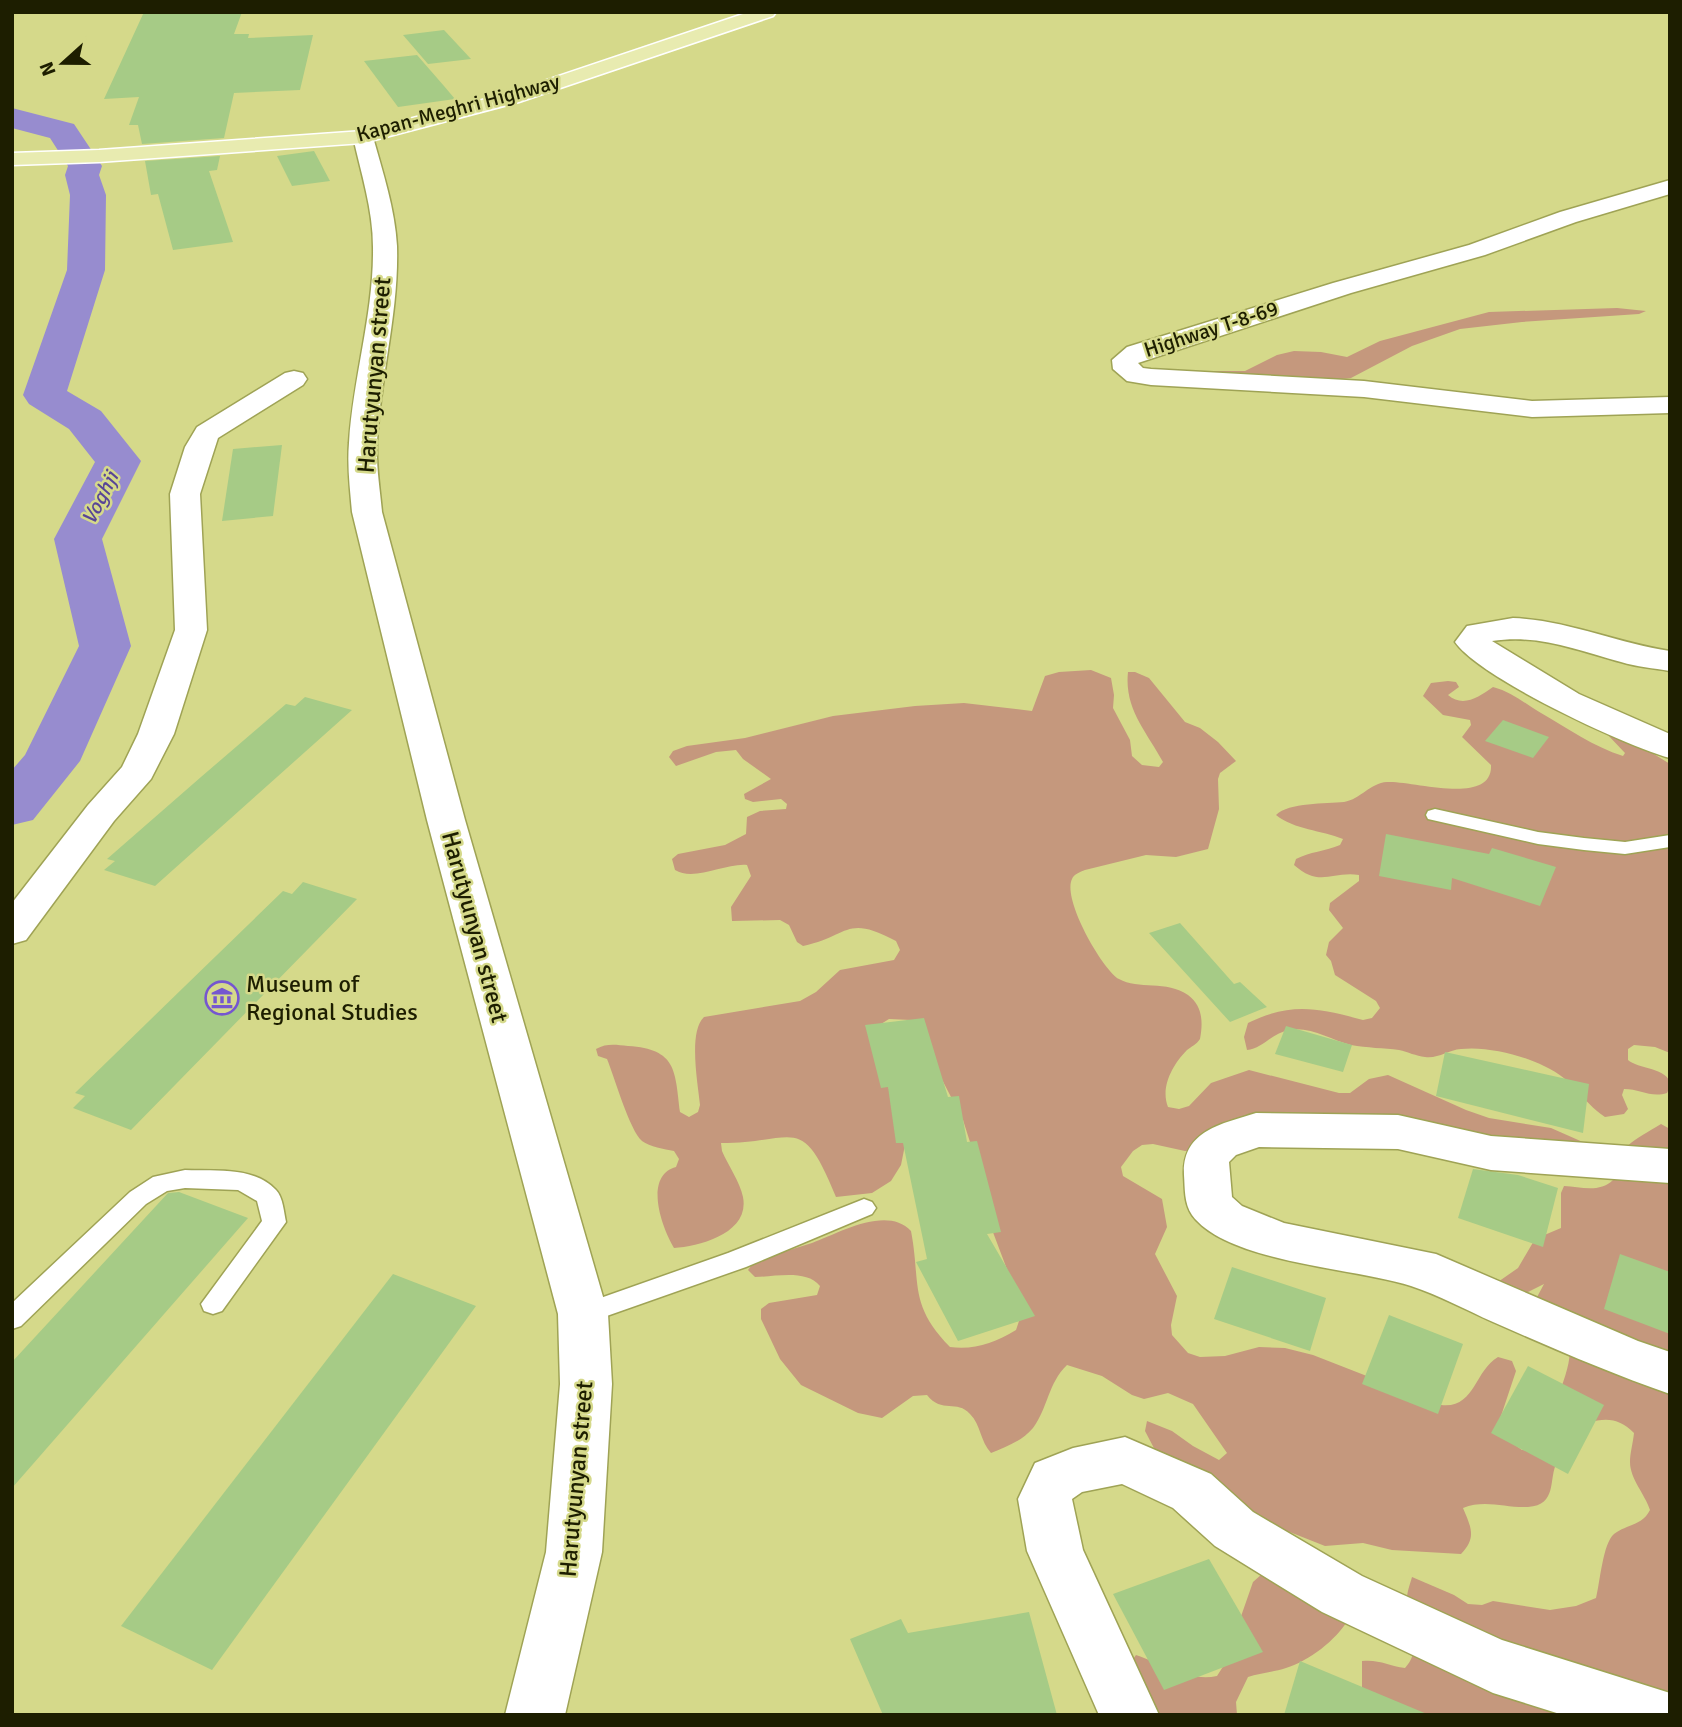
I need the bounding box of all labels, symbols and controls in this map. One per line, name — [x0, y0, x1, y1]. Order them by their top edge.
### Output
north arrow — [28, 28, 98, 98]
text: N — [34, 58, 62, 79]
street label: Kapan-Meghri Highway — [354, 68, 563, 148]
street label: Harutyunyan street — [350, 276, 398, 474]
street label: Highway T-8-69 — [1141, 295, 1281, 363]
water label: Voghji — [76, 465, 125, 529]
street label: Harutyunyan street — [435, 828, 515, 1026]
place label: Museum of Regional Studies — [246, 969, 418, 1027]
museum icon: Museum of Regional Studies — [203, 979, 241, 1017]
street label: Harutyunyan street — [552, 1380, 600, 1578]

